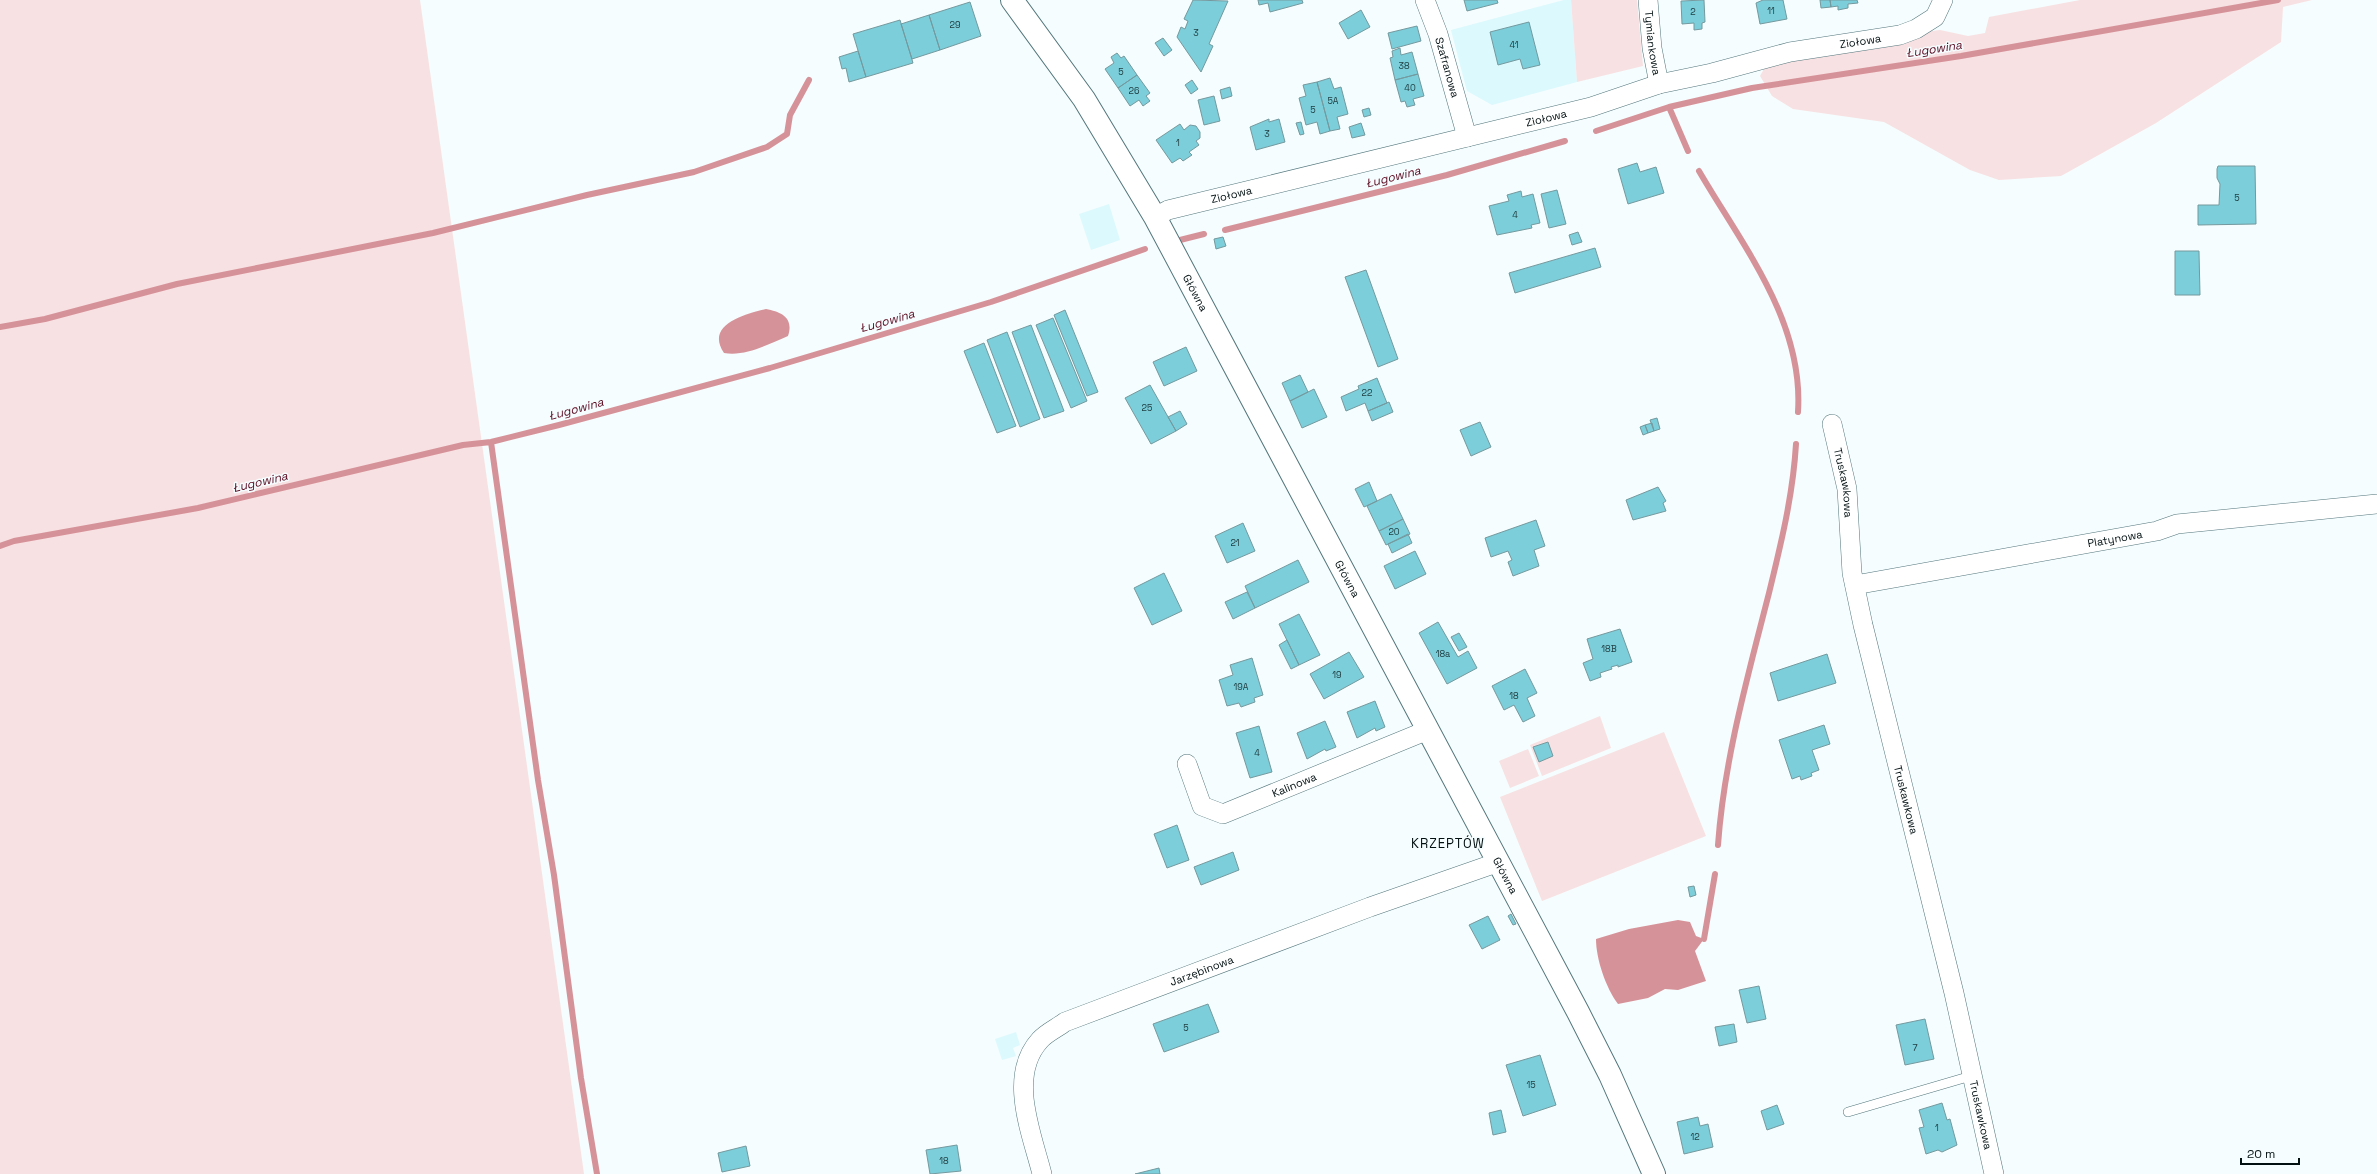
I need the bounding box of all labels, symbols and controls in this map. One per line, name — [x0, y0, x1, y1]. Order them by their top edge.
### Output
house number: 11 — [1767, 5, 1775, 17]
house number: 2 — [1690, 6, 1696, 18]
street label: Tymiankowa — [1642, 10, 1664, 77]
house number: 29 — [950, 19, 960, 31]
house number: 3 — [1193, 27, 1199, 39]
street label: Ziołowa — [1839, 31, 1883, 51]
street label: Szafranowa — [1432, 36, 1463, 100]
water label: Ługowina — [1905, 37, 1963, 61]
house number: 41 — [1509, 39, 1519, 51]
house number: 38 — [1398, 60, 1410, 72]
house number: 5 — [1118, 66, 1124, 78]
house number: 40 — [1404, 82, 1416, 94]
house number: 26 — [1129, 85, 1140, 97]
house number: 5A — [1327, 95, 1339, 107]
house number: 5 — [1310, 104, 1316, 116]
street label: Ziołowa — [1524, 106, 1569, 130]
house number: 3 — [1264, 128, 1270, 140]
house number: 1 — [1176, 137, 1180, 149]
water label: Ługowina — [1364, 162, 1422, 192]
street label: Ziołowa — [1209, 183, 1254, 206]
house number: 5 — [2234, 192, 2240, 204]
house number: 4 — [1512, 209, 1518, 221]
street label: Główna — [1180, 272, 1211, 314]
water label: Ługowina — [858, 306, 916, 336]
house number: 22 — [1362, 387, 1372, 399]
water label: Ługowina — [547, 394, 605, 424]
house number: 25 — [1142, 402, 1152, 414]
street label: Truskawkowa — [1831, 447, 1856, 519]
water label: Ługowina — [231, 468, 289, 496]
house number: 20 — [1388, 526, 1400, 538]
street label: Platynowa — [2086, 527, 2144, 550]
house number: 21 — [1230, 537, 1240, 549]
street label: Główna — [1332, 558, 1363, 600]
house number: 18B — [1601, 643, 1617, 655]
house number: 18a — [1436, 648, 1450, 660]
house number: 19 — [1332, 669, 1342, 681]
house number: 19A — [1234, 681, 1249, 693]
house number: 18 — [1509, 690, 1519, 702]
house number: 4 — [1254, 747, 1260, 759]
street label: Truskawkowa — [1891, 764, 1922, 836]
street label: Kalinowa — [1270, 769, 1319, 800]
district label: KRZEPTÓW — [1411, 835, 1485, 852]
street label: Główna — [1490, 855, 1521, 897]
street label: Jarzębinowa — [1168, 952, 1236, 989]
house number: 5 — [1183, 1022, 1189, 1034]
house number: 7 — [1912, 1042, 1918, 1054]
house number: 15 — [1526, 1079, 1536, 1091]
street label: Truskawkowa — [1967, 1079, 1996, 1152]
house number: 1 — [1935, 1122, 1939, 1134]
house number: 12 — [1690, 1131, 1700, 1143]
scale bar — [2241, 1140, 2299, 1166]
text: 20 m — [2247, 1146, 2275, 1162]
house number: 18 — [939, 1155, 949, 1167]

